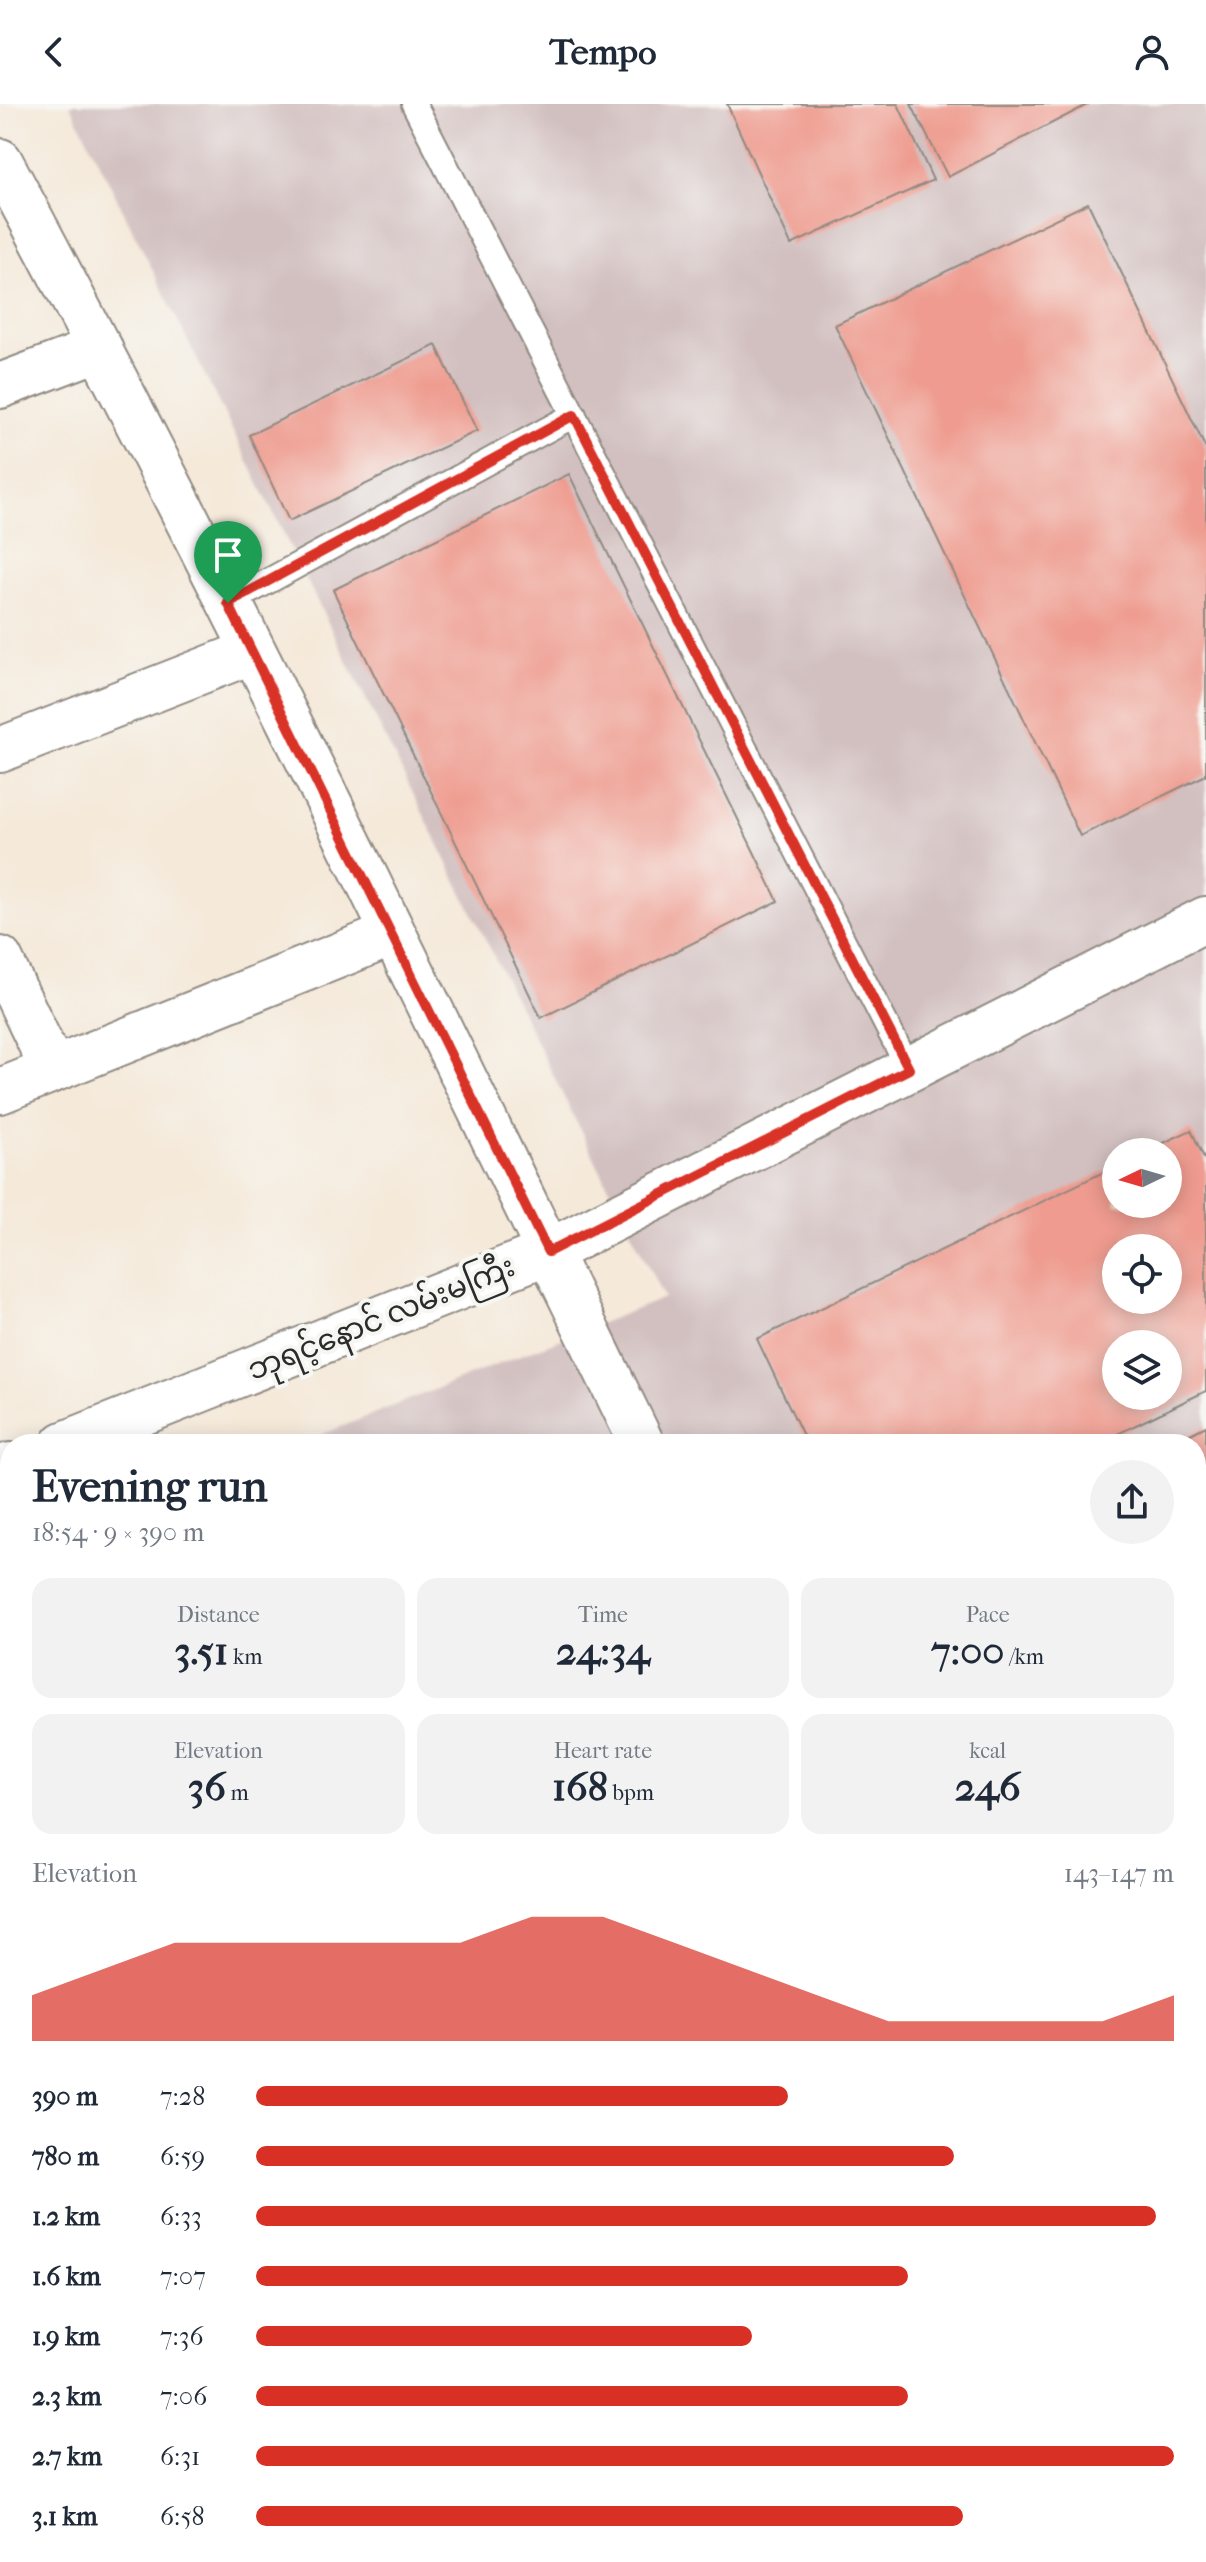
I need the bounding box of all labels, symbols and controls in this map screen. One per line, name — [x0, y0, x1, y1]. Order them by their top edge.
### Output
icon: back — [32, 30, 76, 74]
icon: person — [1130, 30, 1174, 74]
text: Tempo — [550, 31, 656, 73]
pin — [194, 521, 262, 603]
icon: arrive — [206, 533, 250, 577]
north arrow — [1102, 1138, 1182, 1218]
map controls — [1102, 1138, 1182, 1410]
button: locate — [1102, 1234, 1182, 1314]
street label: ဘုရင့်နောင် လမ်းမကြီး — [241, 1244, 522, 1395]
button: layers — [1102, 1330, 1182, 1410]
button: share — [1090, 1460, 1174, 1544]
text: Evening run — [32, 1461, 267, 1512]
text: 18:54 · 9 × 390 m — [32, 1517, 204, 1548]
text: Distance — [177, 1602, 260, 1628]
text: Time — [578, 1602, 628, 1628]
text: Pace — [966, 1602, 1010, 1628]
text: 3.51 — [174, 1628, 228, 1674]
text: 24:34 — [556, 1628, 650, 1674]
text: 7:00 — [931, 1628, 1004, 1674]
text: km — [228, 1644, 263, 1670]
text: /km — [1004, 1644, 1044, 1670]
text: Elevation — [174, 1738, 263, 1764]
text: Heart rate — [554, 1738, 652, 1764]
text: kcal — [969, 1738, 1006, 1764]
text: 36 — [188, 1764, 226, 1810]
text: 168 — [552, 1764, 608, 1810]
text: 246 — [955, 1764, 1021, 1810]
text: m — [226, 1780, 249, 1806]
text: bpm — [608, 1780, 654, 1806]
text: Elevation — [32, 1858, 137, 1889]
text: 143–147 m — [1064, 1858, 1174, 1889]
text: 390 m — [32, 2081, 98, 2112]
text: 7:28 — [160, 2081, 205, 2112]
text: 780 m — [32, 2141, 99, 2172]
text: 6:59 — [160, 2141, 205, 2172]
text: 1.2 km — [32, 2201, 100, 2232]
text: 6:33 — [160, 2201, 202, 2232]
text: 1.6 km — [32, 2261, 101, 2292]
text: 7:07 — [160, 2261, 206, 2292]
text: 1.9 km — [32, 2321, 100, 2352]
text: 7:36 — [160, 2321, 204, 2352]
text: 2.3 km — [32, 2381, 102, 2412]
text: 7:06 — [160, 2381, 207, 2412]
text: 2.7 km — [32, 2441, 102, 2472]
text: 6:31 — [160, 2441, 200, 2472]
text: 3.1 km — [32, 2501, 98, 2532]
text: 6:58 — [160, 2501, 205, 2532]

